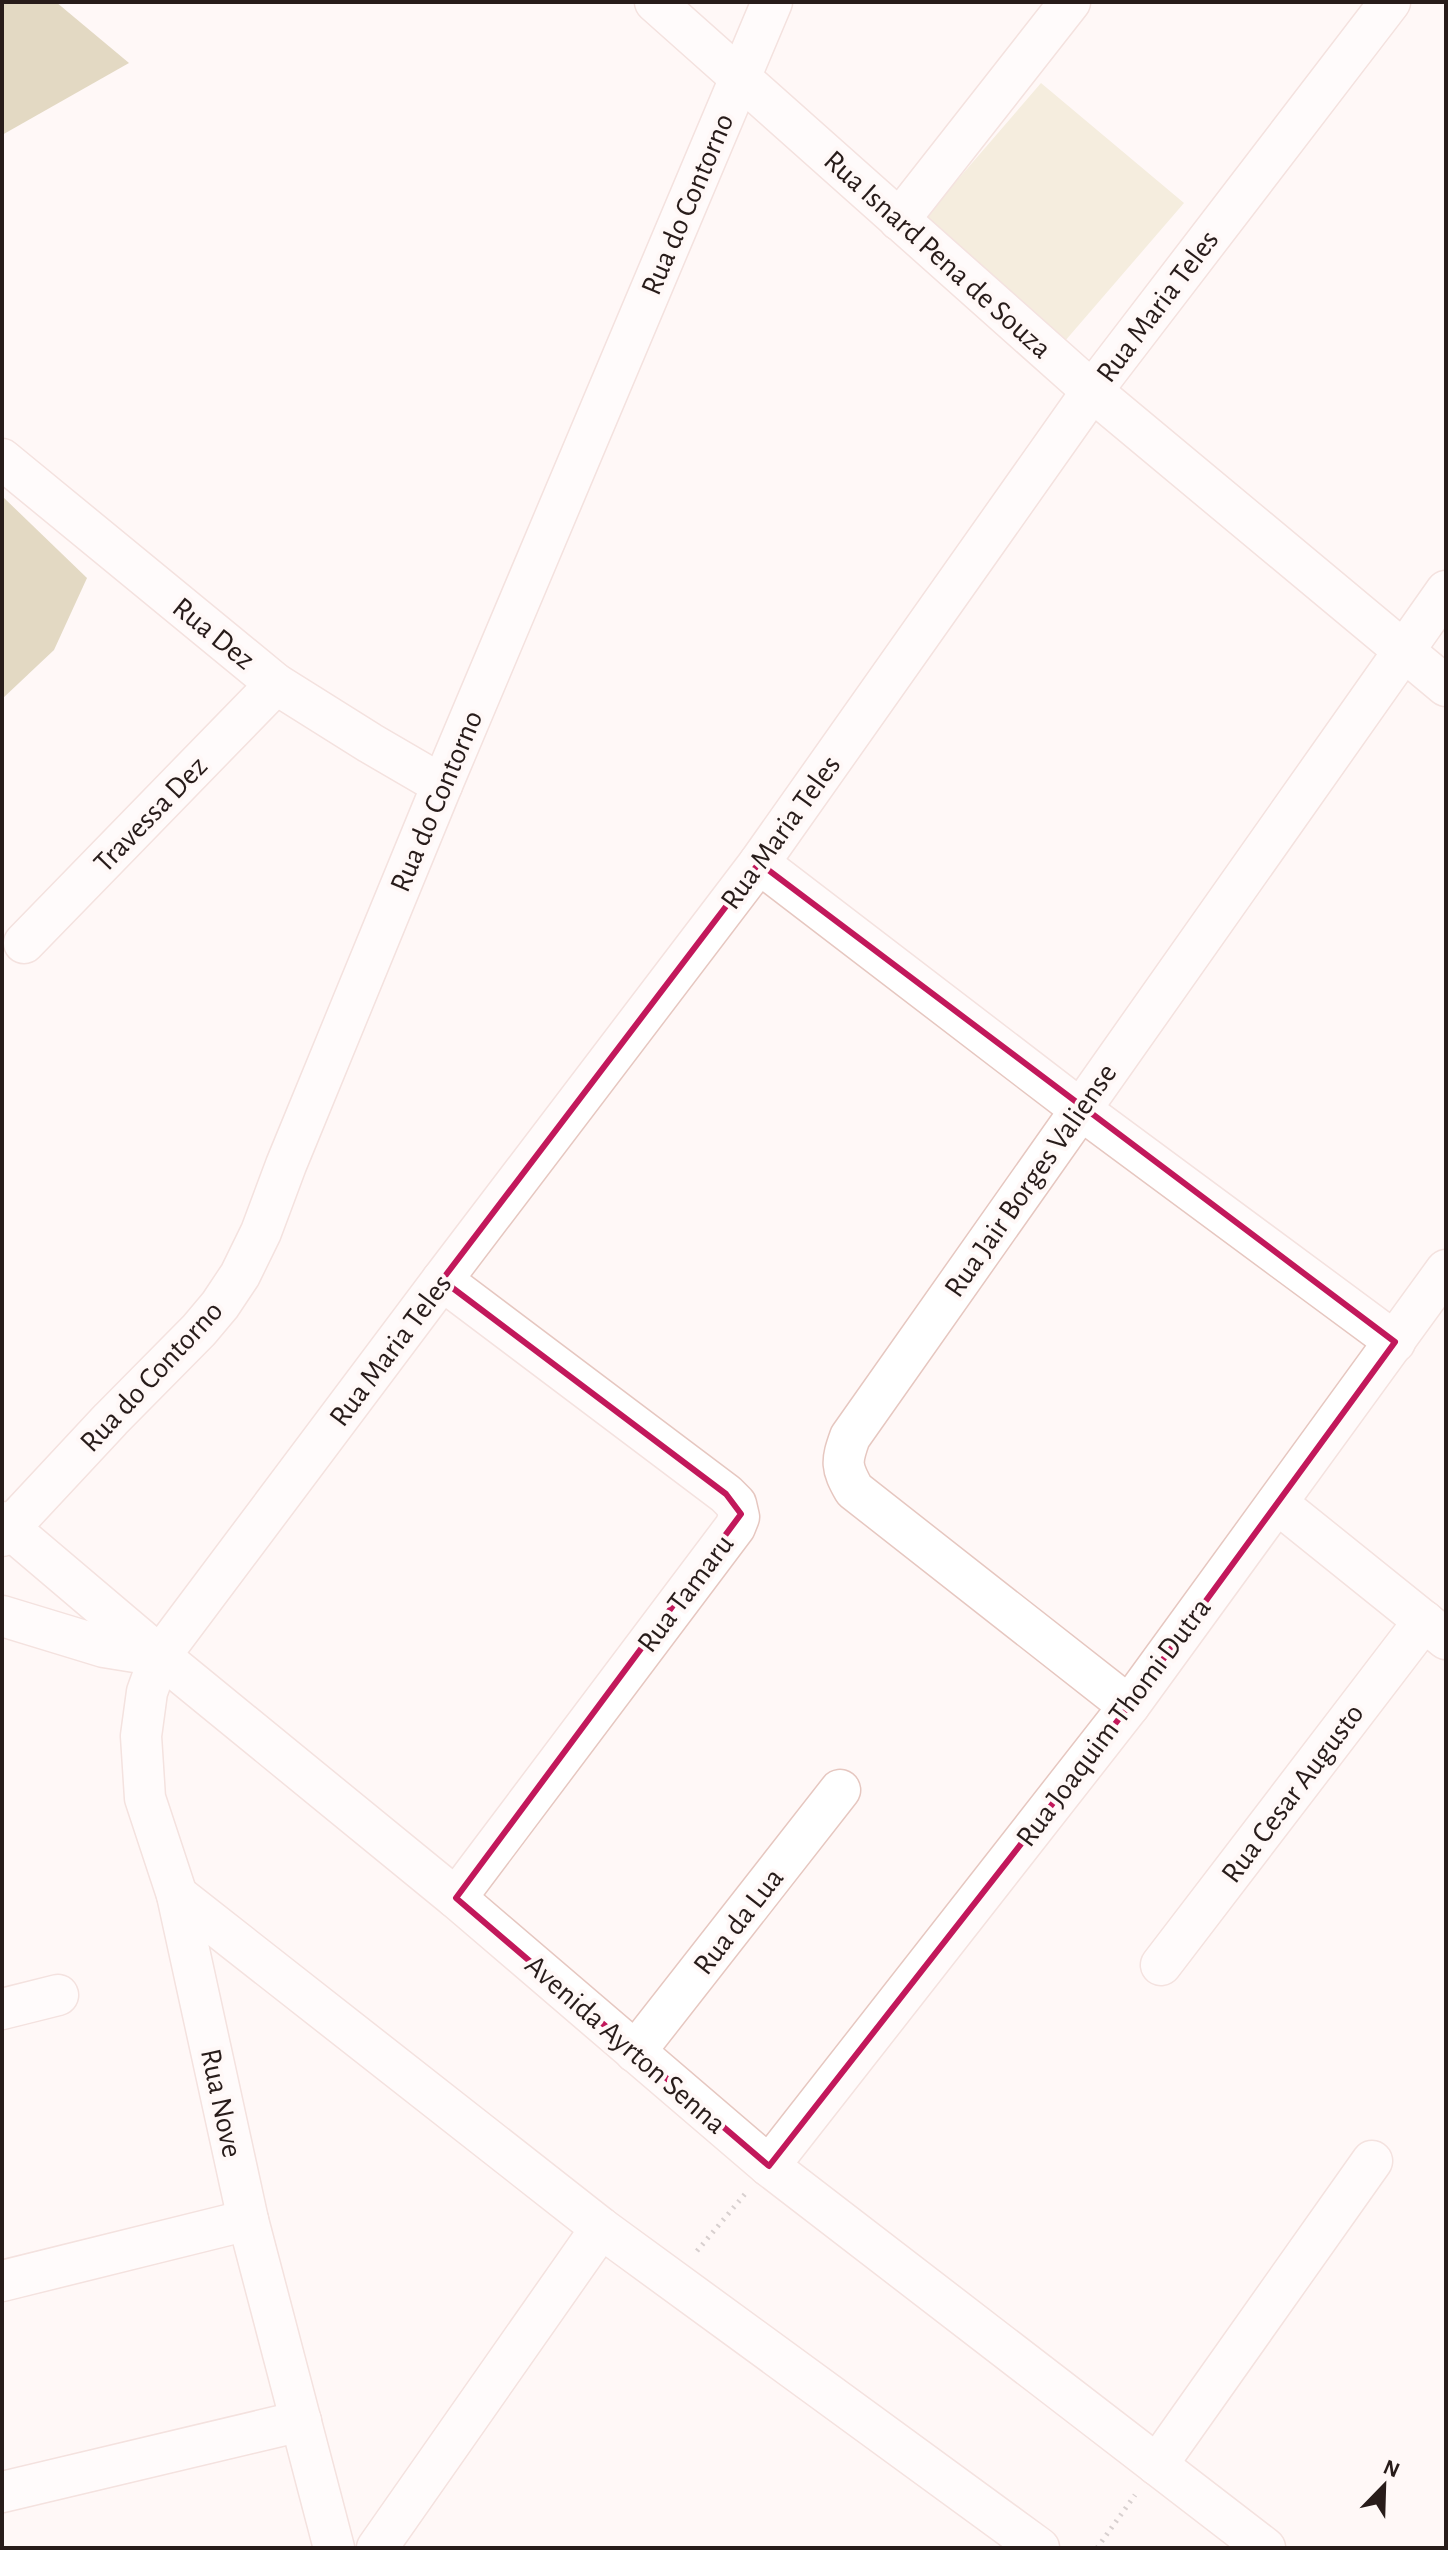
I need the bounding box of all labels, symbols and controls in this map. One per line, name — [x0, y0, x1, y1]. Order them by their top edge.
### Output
street label: Rua do Contorno — [636, 109, 740, 299]
street label: Rua Isnard Pena de Souza — [818, 145, 1057, 364]
street label: Rua Maria Teles — [1091, 225, 1224, 388]
street label: Rua Dez — [167, 592, 260, 676]
street label: Rua do Contorno — [385, 706, 489, 896]
street label: Rua Maria Teles — [715, 750, 846, 915]
street label: Travessa Dez — [88, 751, 213, 878]
street label: Rua Jair Borges Valiense — [939, 1058, 1123, 1303]
street label: Rua Maria Teles — [324, 1269, 457, 1432]
street label: Rua do Contorno — [75, 1296, 229, 1458]
street label: Rua Tamaru — [632, 1529, 740, 1658]
street label: Rua Joaquim Thomi Dutra — [1011, 1593, 1217, 1852]
street label: Rua Cesar Augusto — [1216, 1699, 1370, 1889]
street label: Rua da Lua — [688, 1863, 789, 1981]
street label: Avenida Ayrton Senna — [519, 1950, 731, 2140]
street label: Rua Nove — [195, 2046, 247, 2160]
north arrow — [1344, 2446, 1424, 2526]
text: N — [1380, 2455, 1403, 2482]

